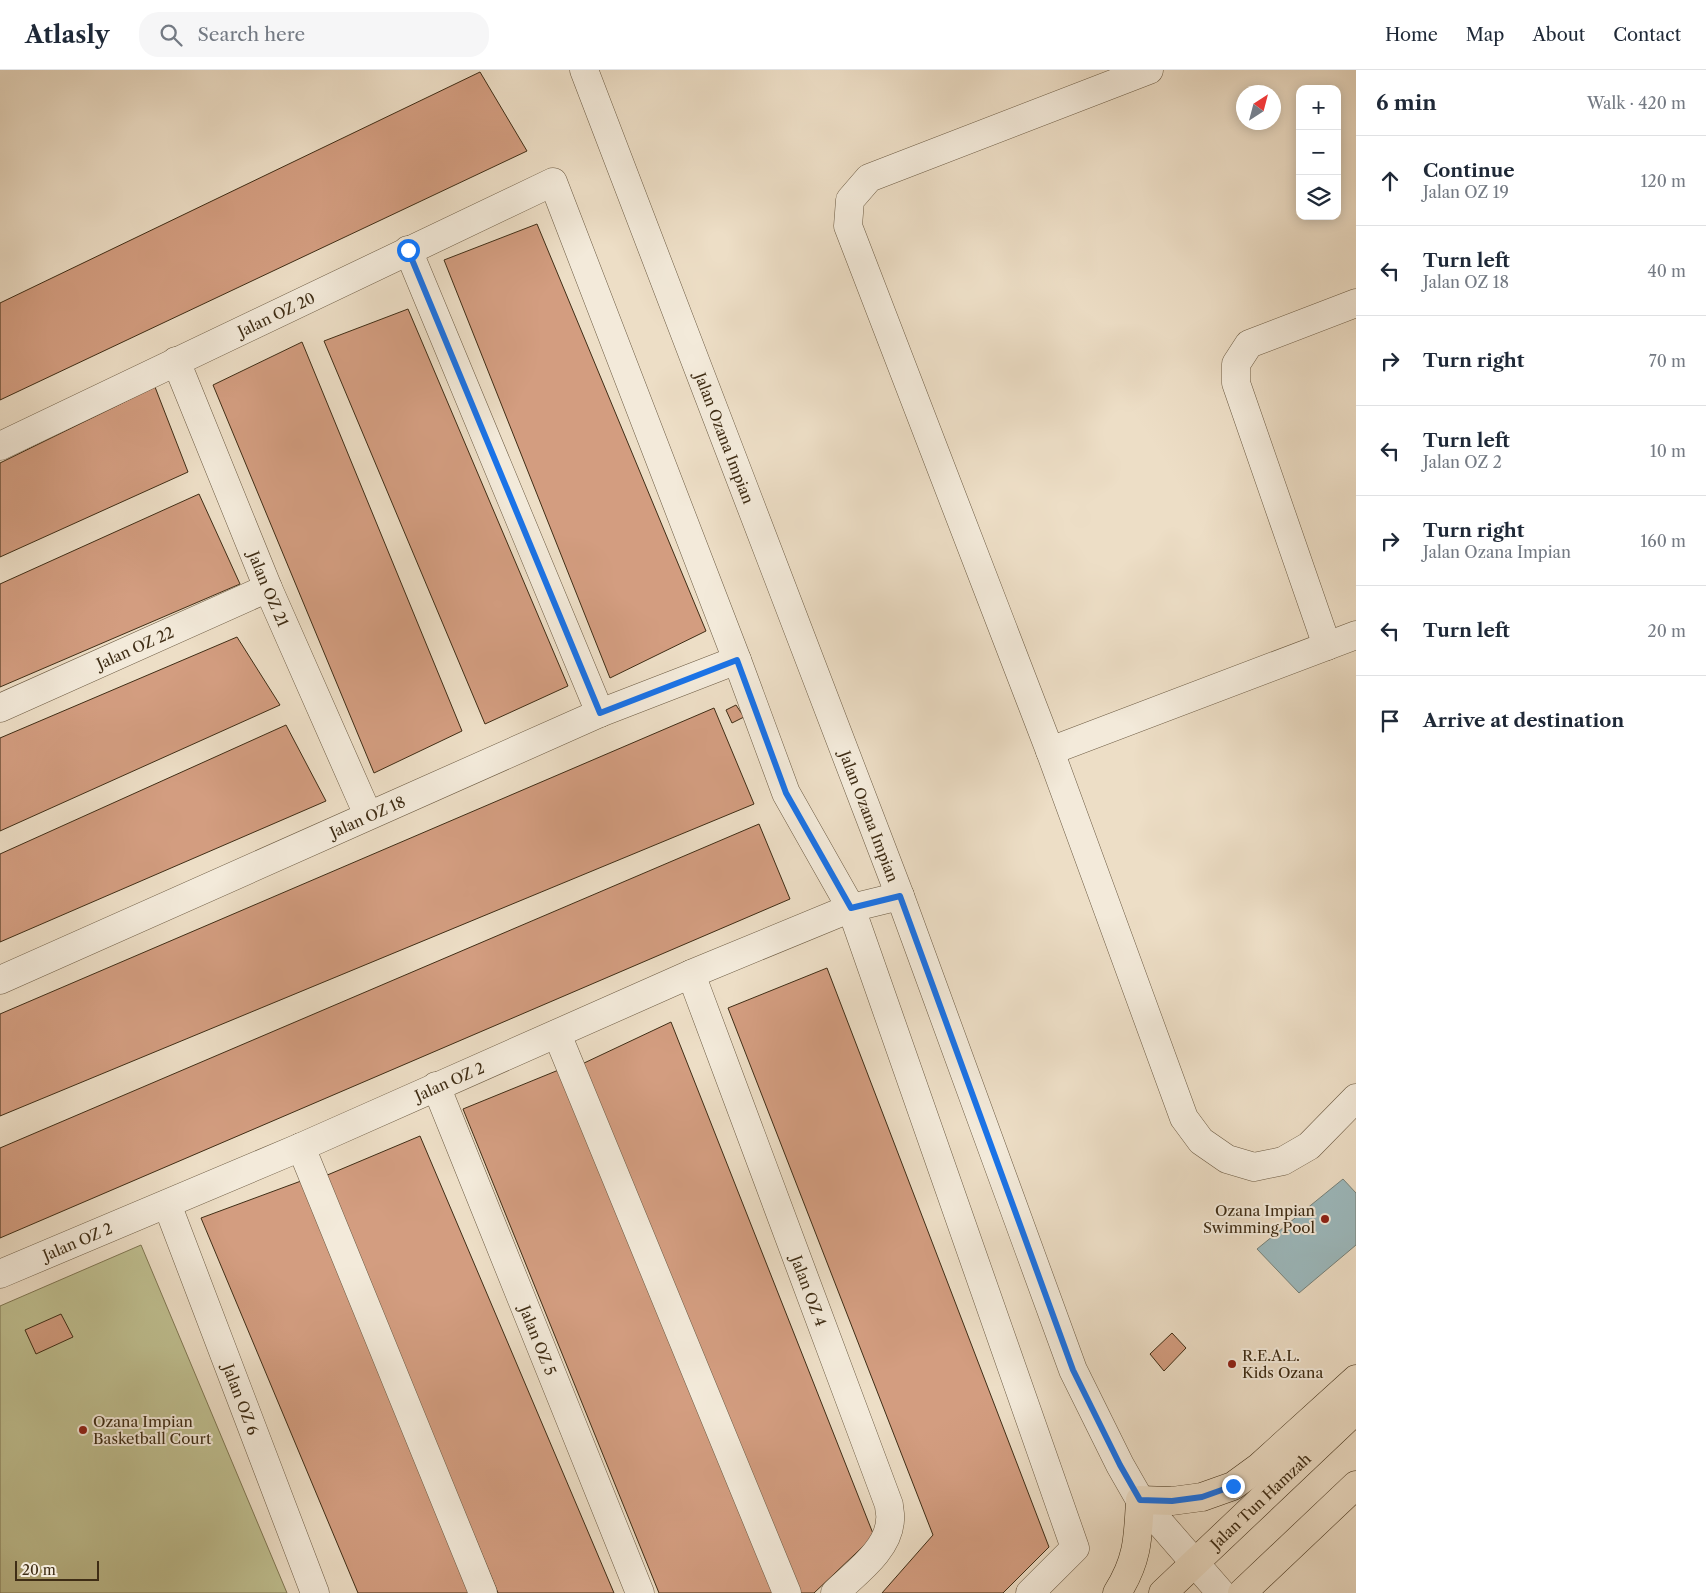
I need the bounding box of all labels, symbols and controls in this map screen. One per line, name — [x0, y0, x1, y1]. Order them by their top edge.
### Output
search box — [139, 12, 489, 57]
text: Atlasly — [25, 20, 109, 49]
icon: search — [157, 21, 185, 49]
text: Search here — [197, 23, 305, 46]
text: Home — [1385, 24, 1438, 46]
text: Map — [1466, 24, 1504, 46]
text: About — [1532, 24, 1585, 46]
text: Contact — [1613, 24, 1681, 46]
north arrow — [1236, 85, 1281, 130]
map controls — [1296, 85, 1341, 220]
button: + — [1296, 85, 1341, 130]
text: 6 min — [1376, 90, 1437, 115]
text: Walk · 420 m — [1587, 93, 1686, 113]
button: − — [1296, 130, 1341, 175]
text: Continue — [1423, 159, 1515, 182]
icon: ahead — [1376, 167, 1404, 195]
text: 120 m — [1641, 171, 1686, 191]
button: layers — [1296, 175, 1341, 220]
text: Jalan OZ 19 — [1423, 182, 1509, 202]
route start — [397, 239, 420, 262]
text: Turn left — [1423, 249, 1510, 272]
icon: left — [1376, 257, 1404, 285]
text: 40 m — [1647, 261, 1686, 281]
text: Jalan OZ 18 — [1423, 272, 1509, 292]
street label: Jalan OZ 20 — [233, 288, 318, 342]
icon: right — [1376, 347, 1404, 375]
text: Turn right — [1423, 349, 1524, 372]
text: 70 m — [1649, 351, 1686, 371]
street label: Jalan Ozana Impian — [690, 368, 759, 507]
text: Turn left — [1423, 429, 1510, 452]
icon: left — [1376, 437, 1404, 465]
text: 10 m — [1650, 441, 1686, 461]
text: Jalan OZ 2 — [1423, 452, 1502, 472]
text: Turn right — [1423, 519, 1524, 542]
icon: right — [1376, 527, 1404, 555]
text: 160 m — [1641, 531, 1686, 551]
text: Jalan Ozana Impian — [1423, 542, 1571, 562]
street label: Jalan OZ 21 — [244, 546, 294, 630]
icon: left — [1376, 617, 1404, 645]
text: Turn left — [1423, 619, 1510, 642]
text: 20 m — [1647, 621, 1686, 641]
street label: Jalan OZ 22 — [92, 622, 177, 674]
icon: arrive — [1376, 707, 1404, 735]
text: Arrive at destination — [1423, 709, 1624, 732]
street label: Jalan Ozana Impian — [835, 746, 903, 885]
street label: Jalan OZ 18 — [325, 791, 408, 842]
street label: Jalan OZ 2 — [410, 1058, 487, 1106]
place label: Ozana Impian Swimming Pool — [1203, 1201, 1316, 1237]
marker: Ozana Impian Swimming Pool — [1319, 1213, 1331, 1225]
street label: Jalan OZ 2 — [38, 1218, 115, 1265]
street label: Jalan OZ 4 — [787, 1251, 831, 1329]
street label: Jalan OZ 5 — [515, 1301, 561, 1378]
place label: R.E.A.L. Kids Ozana — [1242, 1346, 1323, 1382]
marker: R.E.A.L. Kids Ozana — [1226, 1358, 1238, 1370]
street label: Jalan OZ 6 — [219, 1359, 263, 1438]
place label: Ozana Impian Basketball Court — [93, 1412, 212, 1448]
marker: Ozana Impian Basketball Court — [77, 1424, 89, 1436]
street label: Jalan Tun Hamzah — [1205, 1448, 1315, 1554]
route end — [1222, 1475, 1245, 1498]
scale bar — [15, 1558, 99, 1581]
text: 20 m — [22, 1561, 56, 1579]

